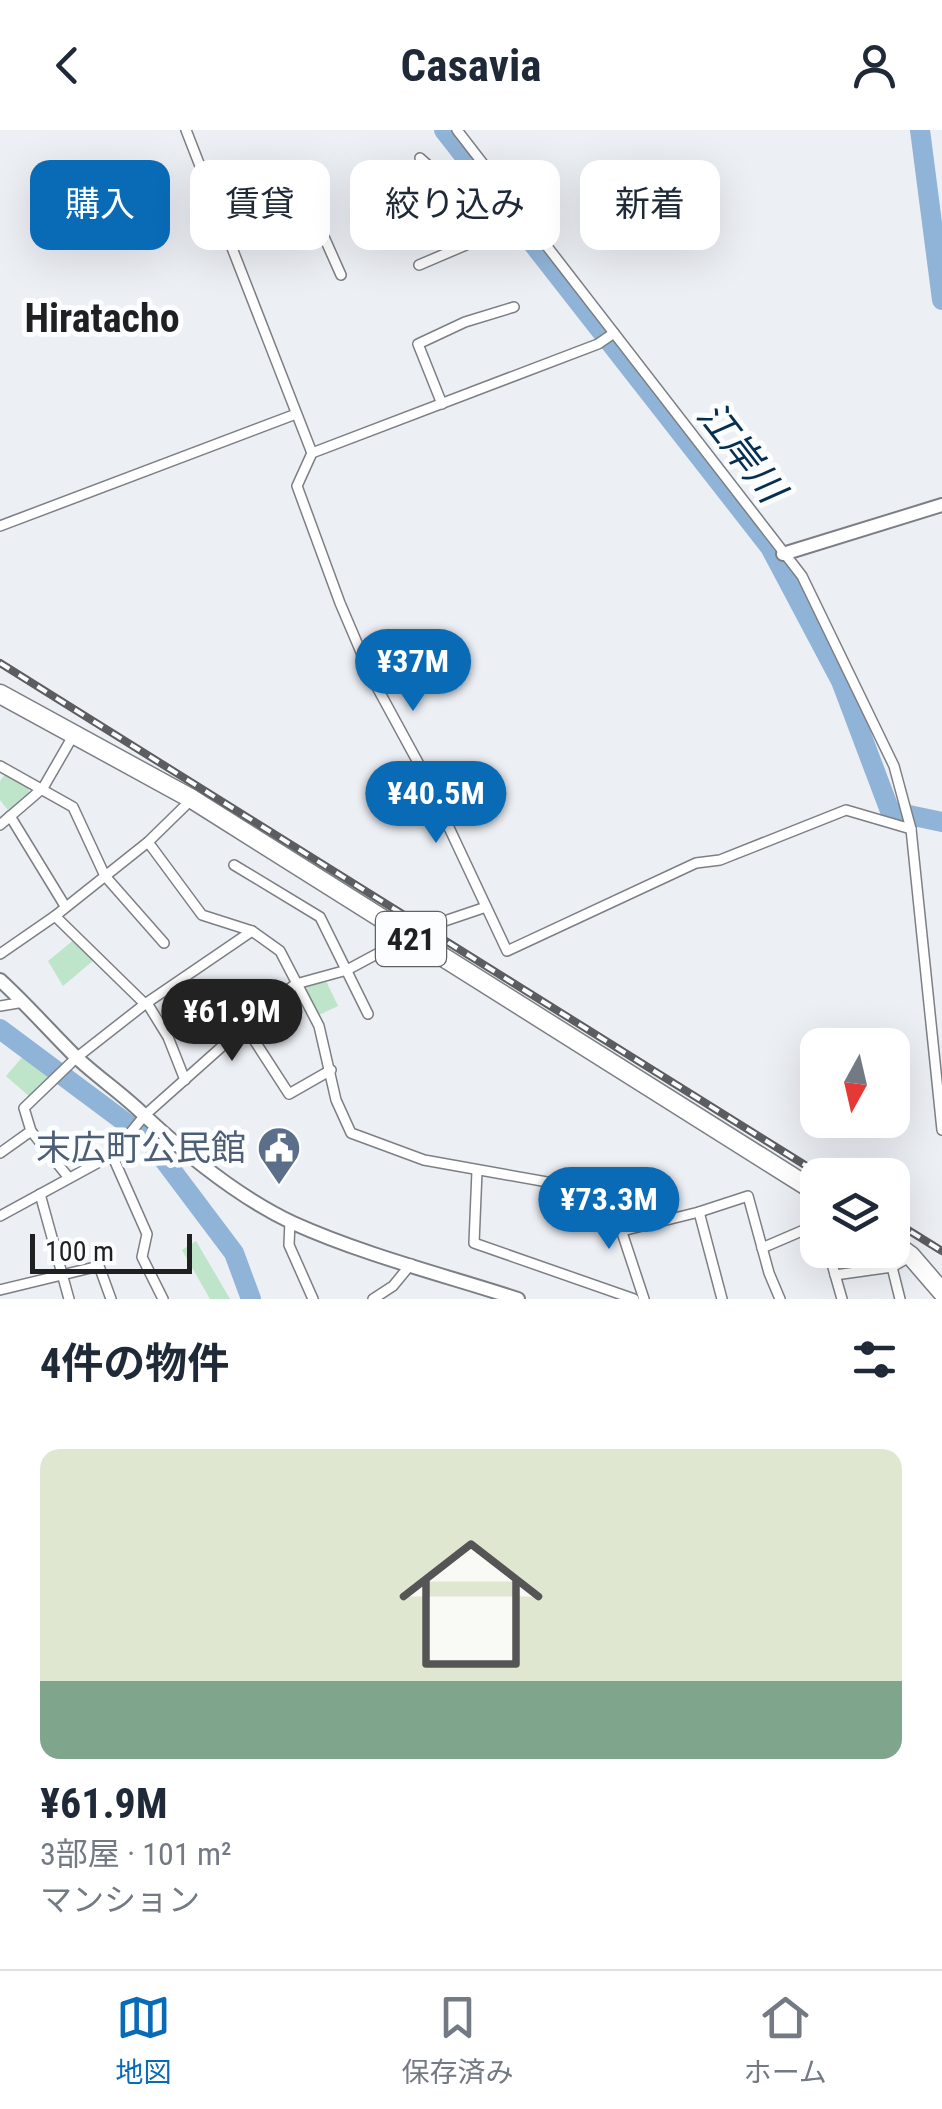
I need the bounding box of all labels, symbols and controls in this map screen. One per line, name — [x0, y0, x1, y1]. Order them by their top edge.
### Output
icon: back — [40, 38, 95, 93]
icon: person — [847, 38, 902, 93]
text: Casavia — [401, 39, 541, 92]
chip: 購入 — [30, 160, 170, 250]
chip: 賃貸 — [190, 160, 330, 250]
chip: 絞り込み — [350, 160, 560, 250]
chip: 新着 — [580, 160, 720, 250]
district label: Hiratacho — [24, 295, 180, 342]
water label: 江岸川 — [689, 394, 796, 514]
pin: ¥37M — [354, 629, 472, 714]
text: ¥37M — [377, 642, 449, 680]
pin: ¥40.5M — [355, 761, 517, 846]
text: ¥40.5M — [387, 774, 485, 812]
road number: 421 — [376, 912, 446, 966]
pin: ¥61.9M — [151, 979, 313, 1064]
text: ¥61.9M — [183, 992, 281, 1030]
north arrow — [800, 1028, 910, 1138]
map controls — [800, 1028, 910, 1268]
public building icon: 末広町公民館 — [256, 1125, 302, 1186]
place label: 末広町公民館 — [36, 1128, 246, 1169]
button: layers — [800, 1158, 910, 1268]
pin: ¥73.3M — [528, 1167, 690, 1252]
text: ¥73.3M — [560, 1180, 658, 1218]
scale bar — [30, 1229, 192, 1274]
text: 100 m — [45, 1235, 114, 1268]
icon: filters — [847, 1332, 902, 1387]
text: 4件の物件 — [40, 1339, 229, 1388]
icon: home — [381, 1514, 561, 1694]
text: ¥61.9M — [40, 1779, 168, 1828]
text: 3部屋 · 101 m² — [40, 1835, 232, 1873]
text: マンション — [40, 1881, 200, 1919]
tab: 地図 — [115, 1990, 171, 2090]
tab: 保存済み — [401, 1990, 513, 2090]
tab: ホーム — [744, 1990, 827, 2090]

